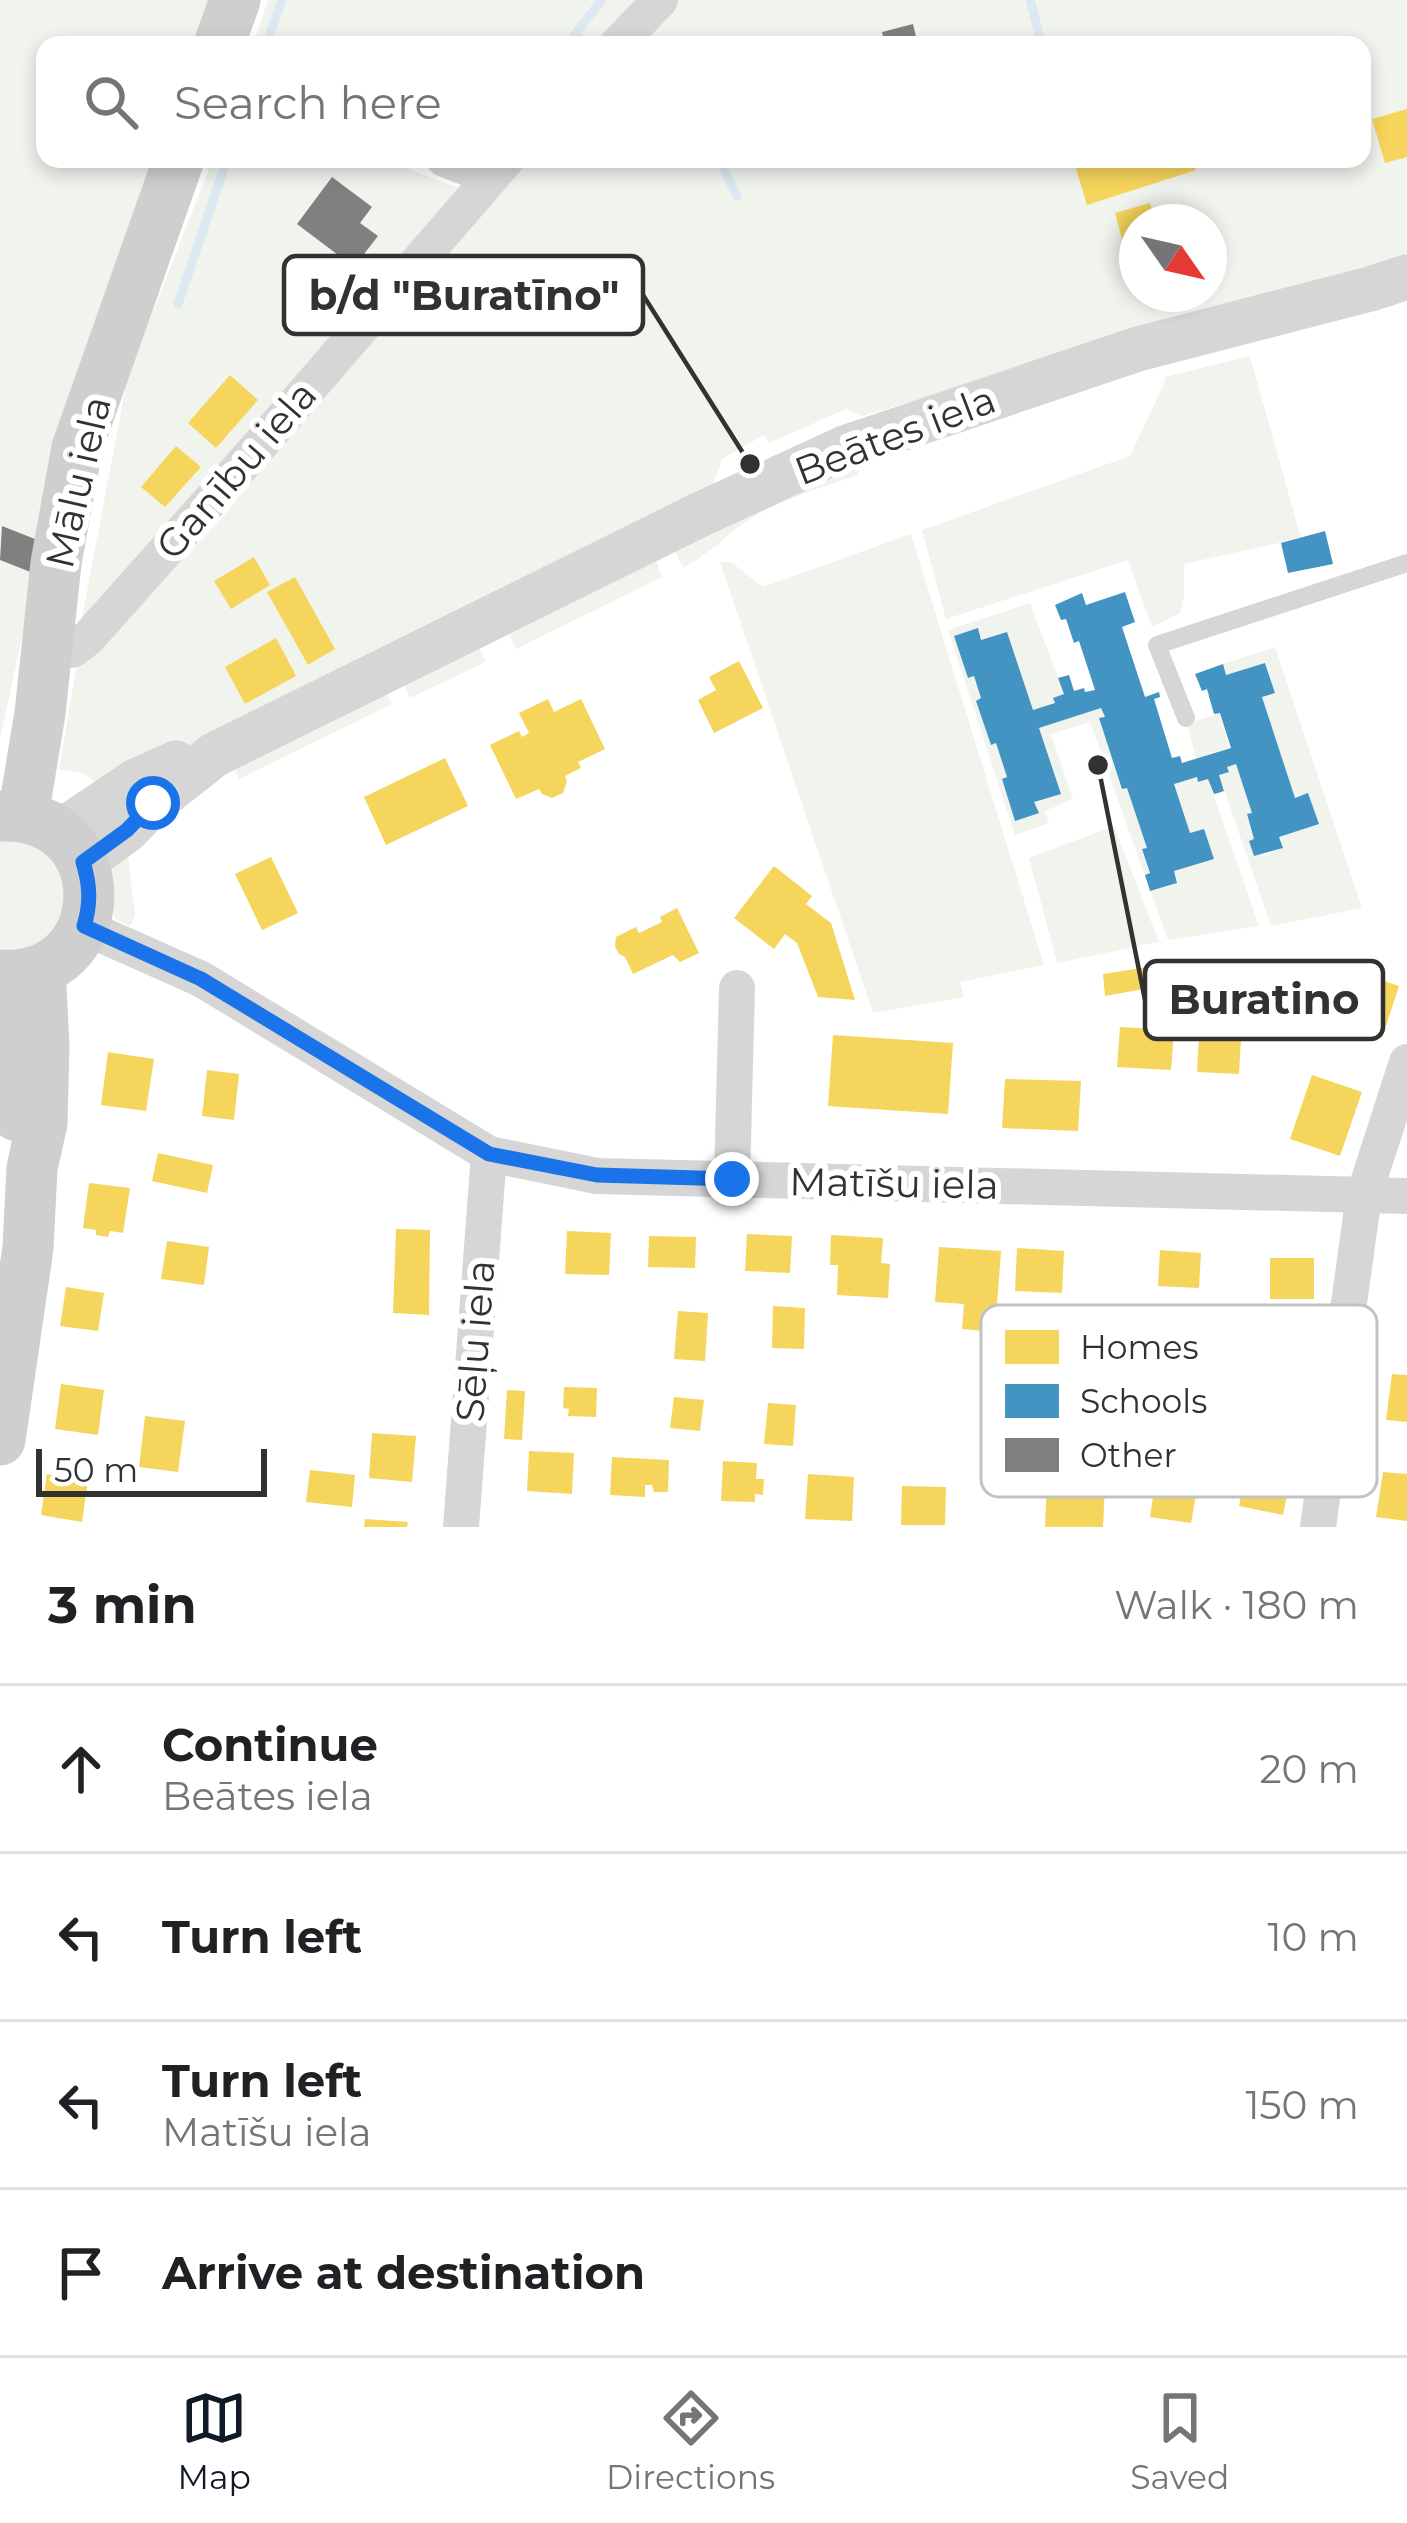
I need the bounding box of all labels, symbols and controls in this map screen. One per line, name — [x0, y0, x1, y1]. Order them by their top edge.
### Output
search box — [36, 36, 1371, 168]
icon: search — [78, 69, 144, 135]
text: Search here — [174, 75, 442, 130]
north arrow — [1119, 204, 1227, 312]
callout: b/d "Buratīno" — [284, 256, 643, 334]
text: b/d "Buratīno" — [309, 269, 619, 321]
street label: Ganību iela — [146, 371, 326, 569]
street label: Beātes iela — [788, 375, 1002, 495]
street label: Mālu iela — [35, 391, 121, 573]
route start — [126, 776, 180, 830]
callout: Buratino — [1145, 961, 1383, 1039]
text: Buratino — [1169, 973, 1359, 1025]
route end — [705, 1152, 759, 1206]
street label: Matīšu iela — [789, 1157, 999, 1209]
street label: Sēļu iela — [445, 1259, 505, 1423]
legend — [981, 1305, 1377, 1497]
text: Homes — [1080, 1327, 1199, 1367]
text: Schools — [1080, 1381, 1207, 1421]
text: Other — [1080, 1435, 1177, 1475]
scale bar — [36, 1443, 267, 1496]
text: 50 m — [54, 1450, 138, 1490]
text: 3 min — [48, 1574, 197, 1636]
text: Walk · 180 m — [1114, 1581, 1359, 1629]
text: Continue — [162, 1717, 378, 1772]
icon: ahead — [48, 1736, 114, 1802]
text: 20 m — [1260, 1745, 1359, 1793]
text: Beātes iela — [162, 1772, 373, 1820]
icon: left — [48, 1904, 114, 1970]
text: Turn left — [162, 1909, 362, 1964]
text: 10 m — [1268, 1913, 1359, 1961]
text: Turn left — [162, 2053, 362, 2108]
icon: left — [48, 2072, 114, 2138]
text: 150 m — [1245, 2081, 1359, 2129]
text: Matīšu iela — [162, 2108, 372, 2156]
icon: arrive — [48, 2240, 114, 2306]
text: Arrive at destination — [162, 2245, 645, 2300]
tab: Map — [178, 2385, 251, 2497]
tab: Directions — [606, 2385, 775, 2497]
tab: Saved — [1130, 2385, 1229, 2497]

